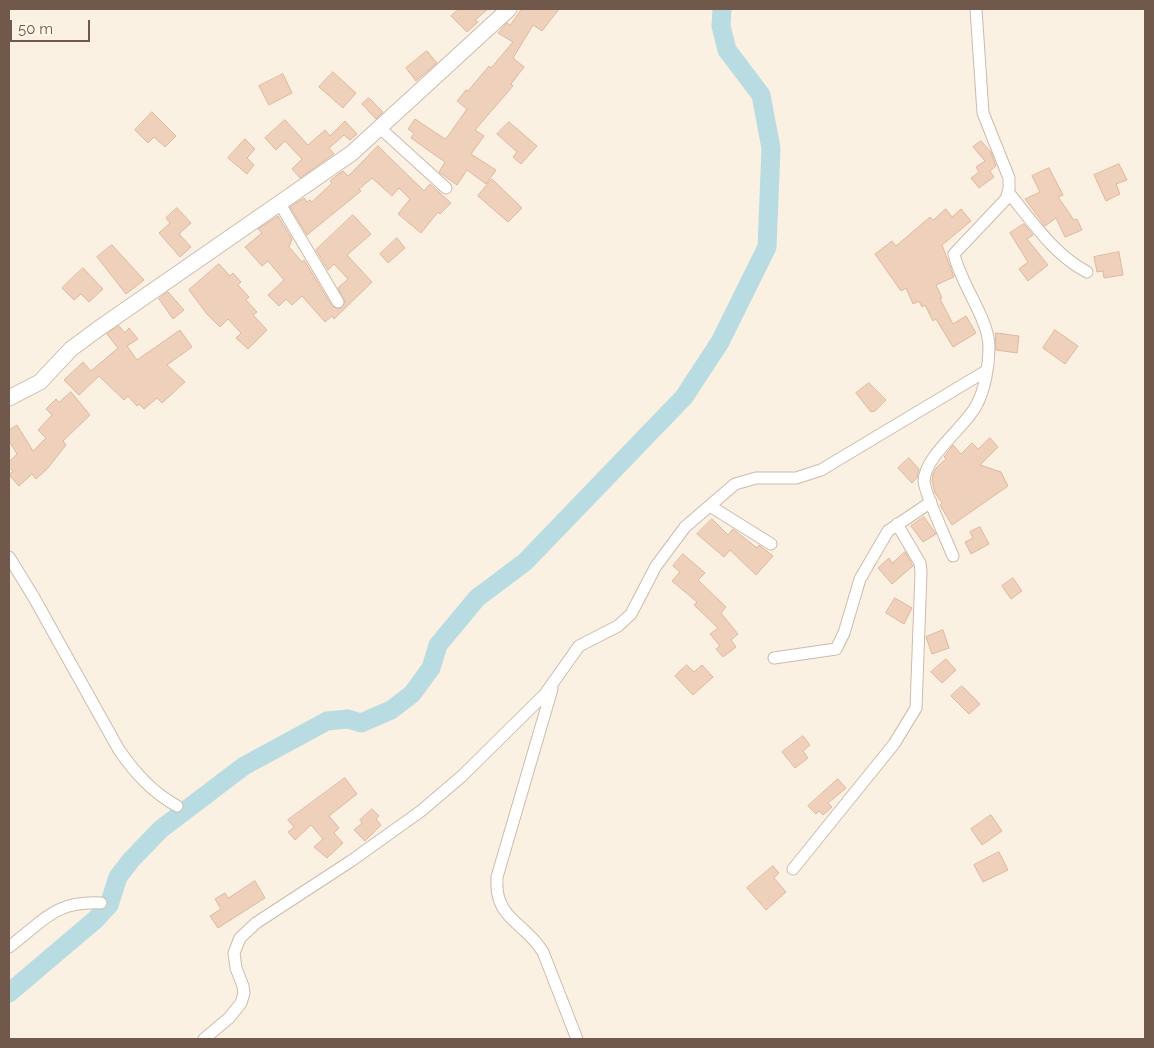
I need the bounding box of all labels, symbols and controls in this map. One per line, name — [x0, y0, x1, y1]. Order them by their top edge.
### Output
scale bar — [12, 10, 92, 42]
text: 50 m — [18, 20, 53, 38]

